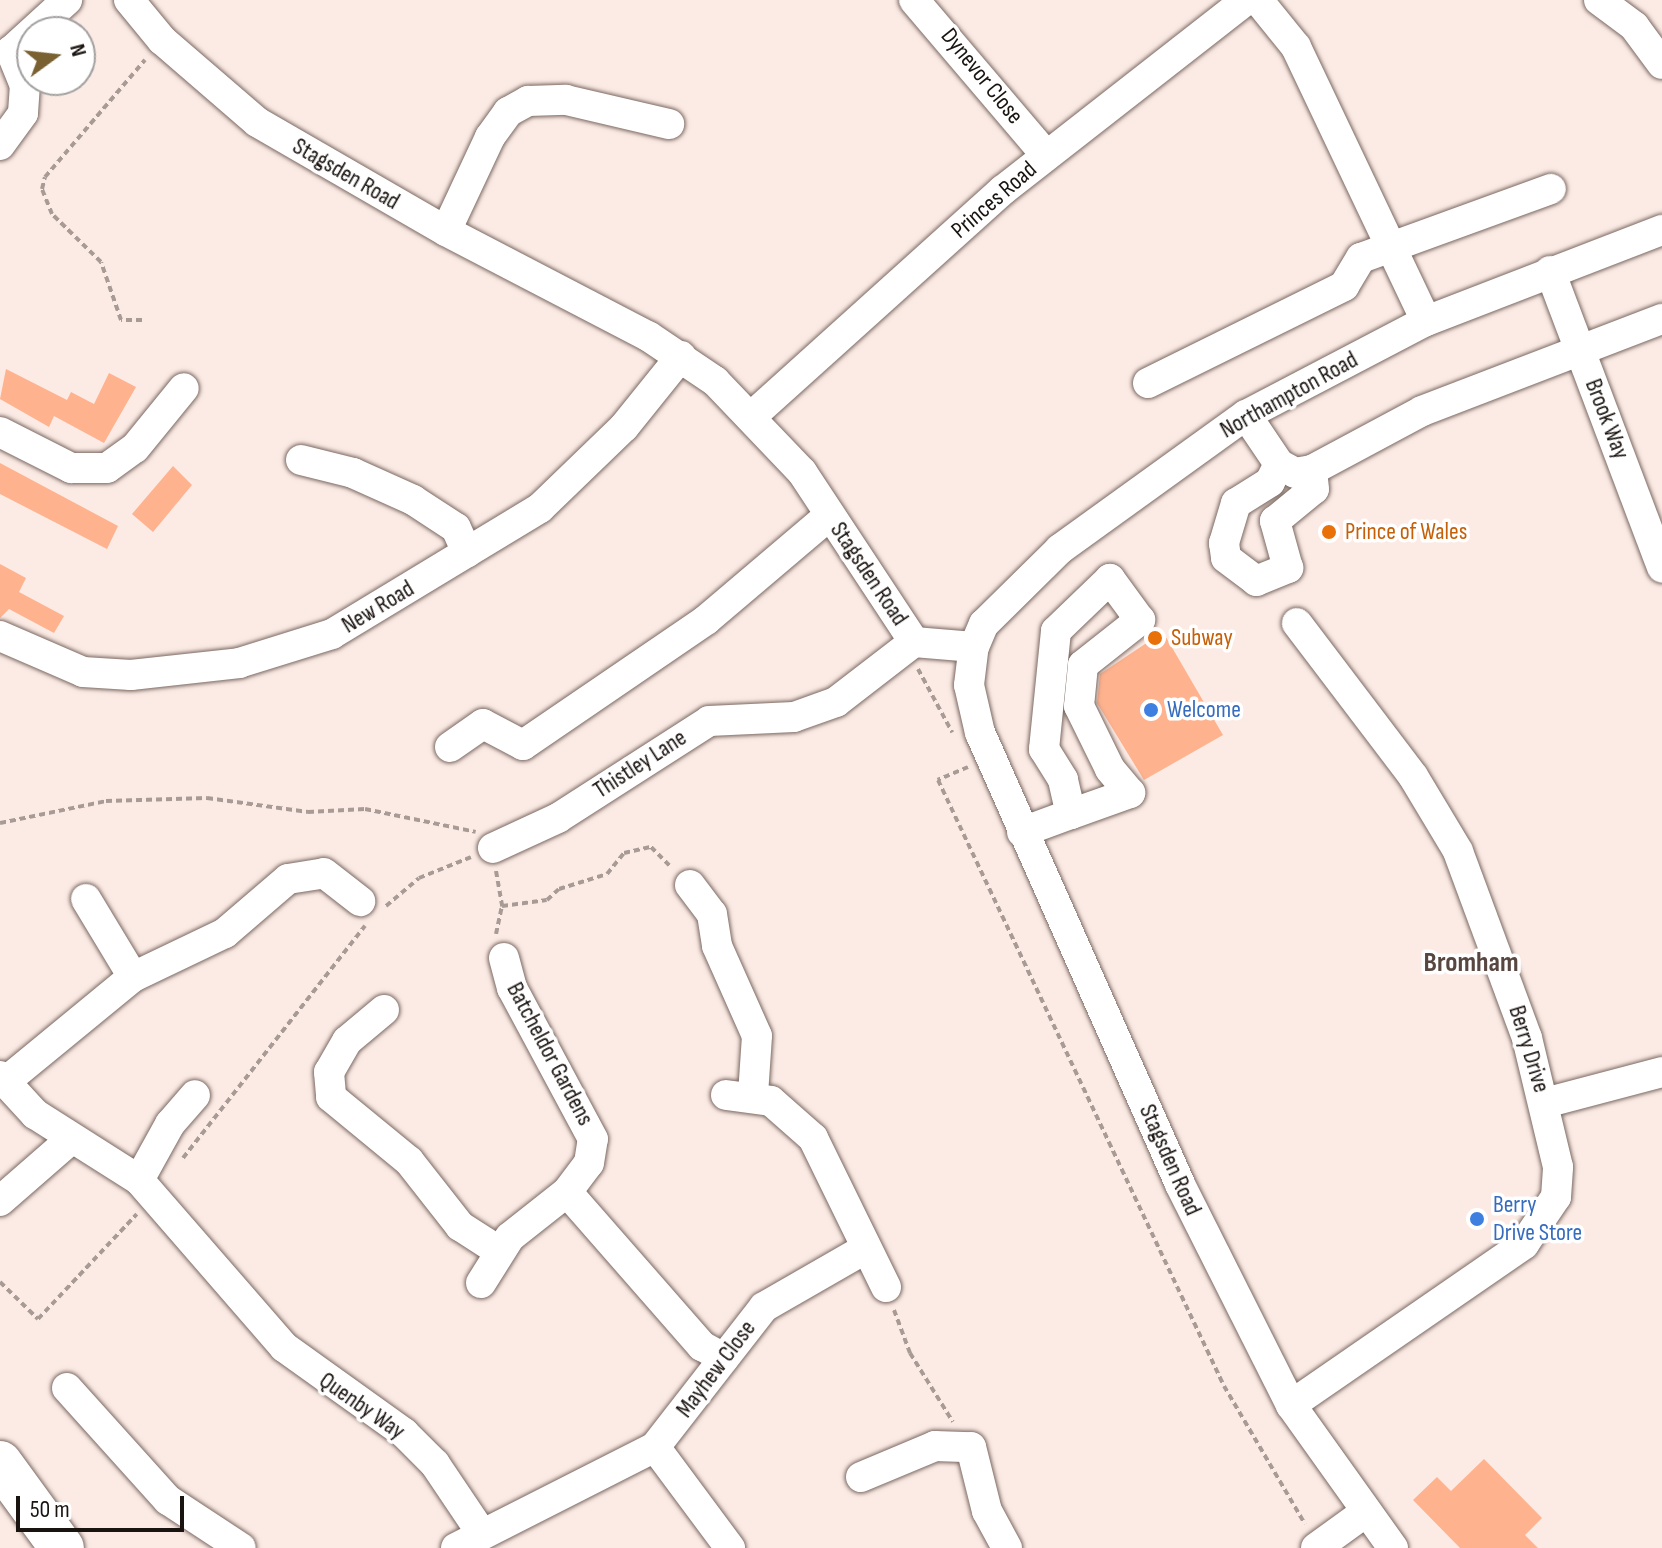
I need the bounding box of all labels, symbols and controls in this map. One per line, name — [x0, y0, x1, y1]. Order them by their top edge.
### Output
north arrow — [16, 16, 96, 96]
street label: Dynevor Close — [935, 22, 1029, 130]
text: N — [63, 41, 92, 59]
street label: Stagsden Road — [287, 132, 405, 216]
street label: Princes Road — [946, 155, 1042, 245]
street label: Northampton Road — [1215, 345, 1363, 445]
street label: Brook Way — [1579, 375, 1635, 463]
street label: Stagsden Road — [824, 517, 914, 631]
place label: Prince of Wales — [1345, 518, 1467, 546]
marker: Prince of Wales — [1320, 523, 1338, 541]
street label: New Road — [337, 574, 419, 640]
place label: Subway — [1171, 624, 1233, 652]
marker: Subway — [1146, 629, 1164, 647]
place label: Welcome — [1167, 696, 1241, 724]
marker: Welcome — [1142, 701, 1160, 719]
street label: Thistley Lane — [588, 723, 692, 805]
district label: Bromham — [1424, 946, 1518, 980]
street label: Batcheldor Gardens — [500, 978, 600, 1130]
street label: Berry Drive — [1502, 1002, 1556, 1096]
street label: Stagsden Road — [1133, 1100, 1207, 1220]
place label: Berry Drive Store — [1493, 1191, 1582, 1247]
marker: Berry Drive Store — [1468, 1210, 1486, 1228]
street label: Mayhew Close — [670, 1315, 762, 1423]
street label: Quenby Way — [314, 1366, 410, 1446]
scale bar — [20, 1480, 188, 1530]
text: 50 m — [30, 1495, 70, 1524]

